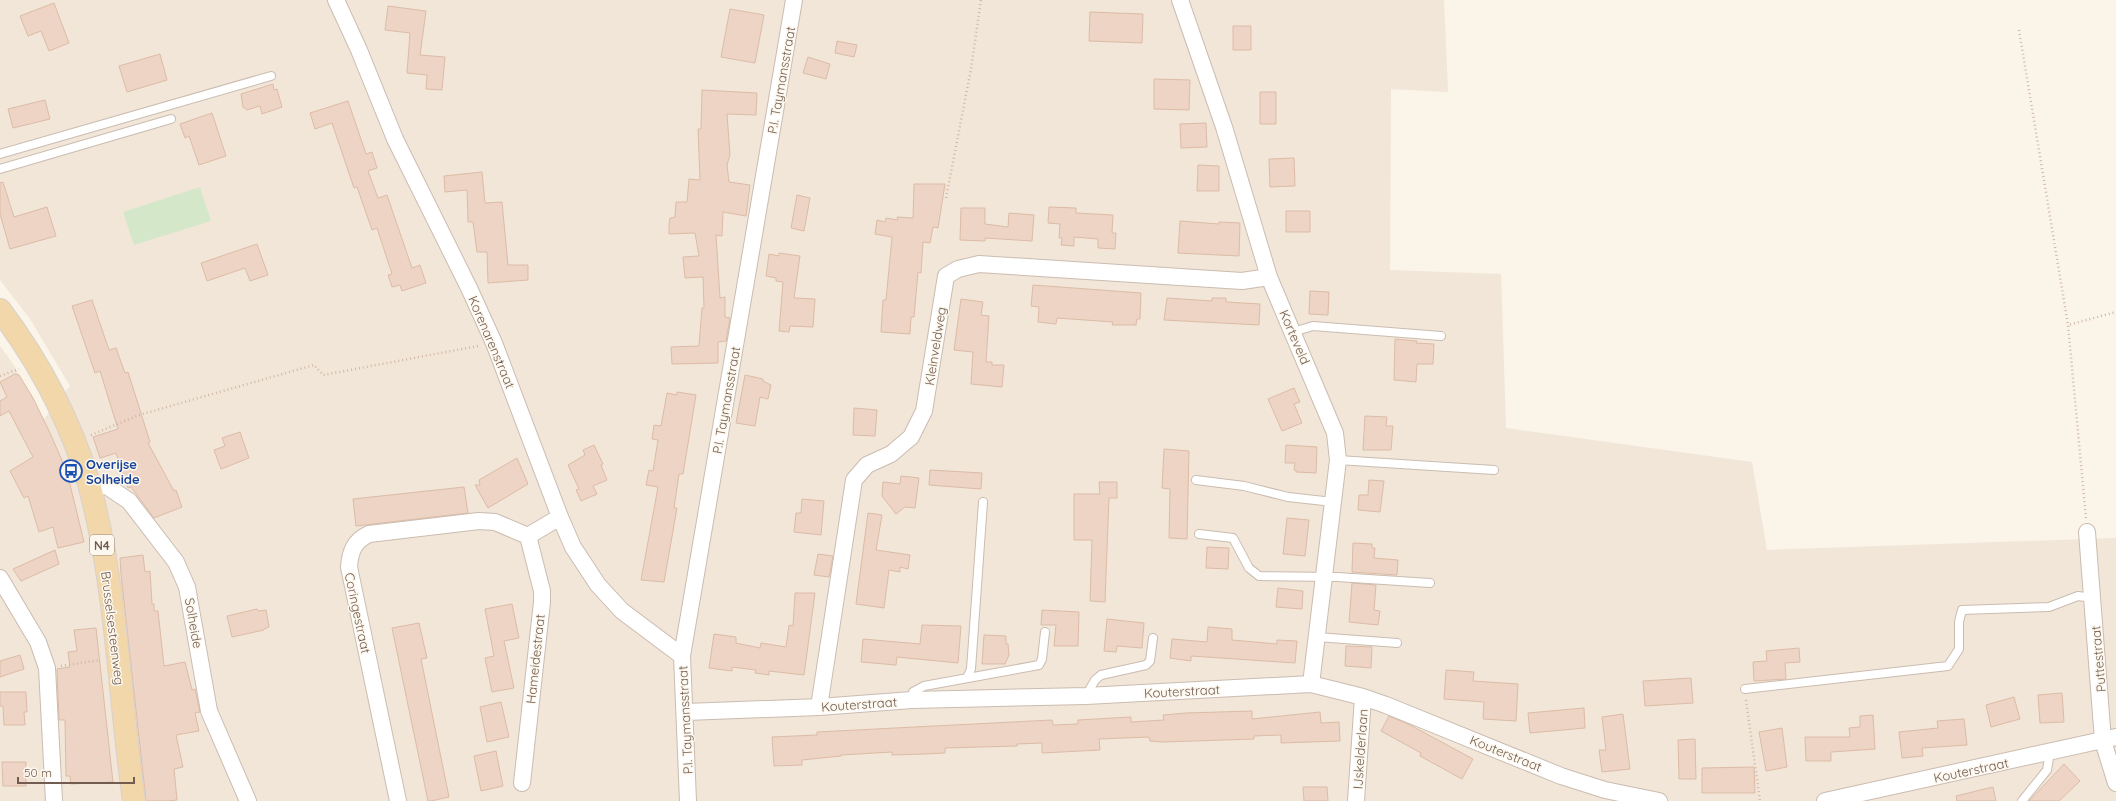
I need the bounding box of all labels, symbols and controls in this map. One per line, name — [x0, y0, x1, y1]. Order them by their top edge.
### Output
street label: P.I. Taymansstraat — [764, 25, 798, 135]
street label: Korenarenstraat — [465, 293, 519, 391]
street label: Kleinveldweg — [921, 306, 949, 386]
street label: Korteveld — [1276, 307, 1314, 367]
street label: P.I. Taymansstraat — [709, 345, 743, 455]
place label: Overijse Solheide — [86, 456, 140, 487]
bus stop icon: Overijse Solheide — [58, 458, 84, 484]
road number: N4 — [90, 535, 114, 555]
street label: Brusselsesteenweg — [98, 570, 128, 686]
street label: Coringestraat — [342, 571, 374, 655]
street label: Solheide — [182, 597, 206, 649]
street label: Hameidestraat — [522, 613, 548, 705]
street label: Puttestraat — [2087, 625, 2109, 693]
street label: P.I. Taymansstraat — [674, 665, 696, 775]
street label: Kouterstraat — [1144, 681, 1220, 701]
street label: Kouterstraat — [820, 693, 898, 715]
street label: IJskelderlaan — [1349, 708, 1371, 790]
street label: Kouterstraat — [1468, 731, 1544, 775]
street label: Kouterstraat — [1932, 754, 2010, 786]
scale bar — [18, 759, 134, 785]
text: 50 m — [24, 765, 52, 780]

